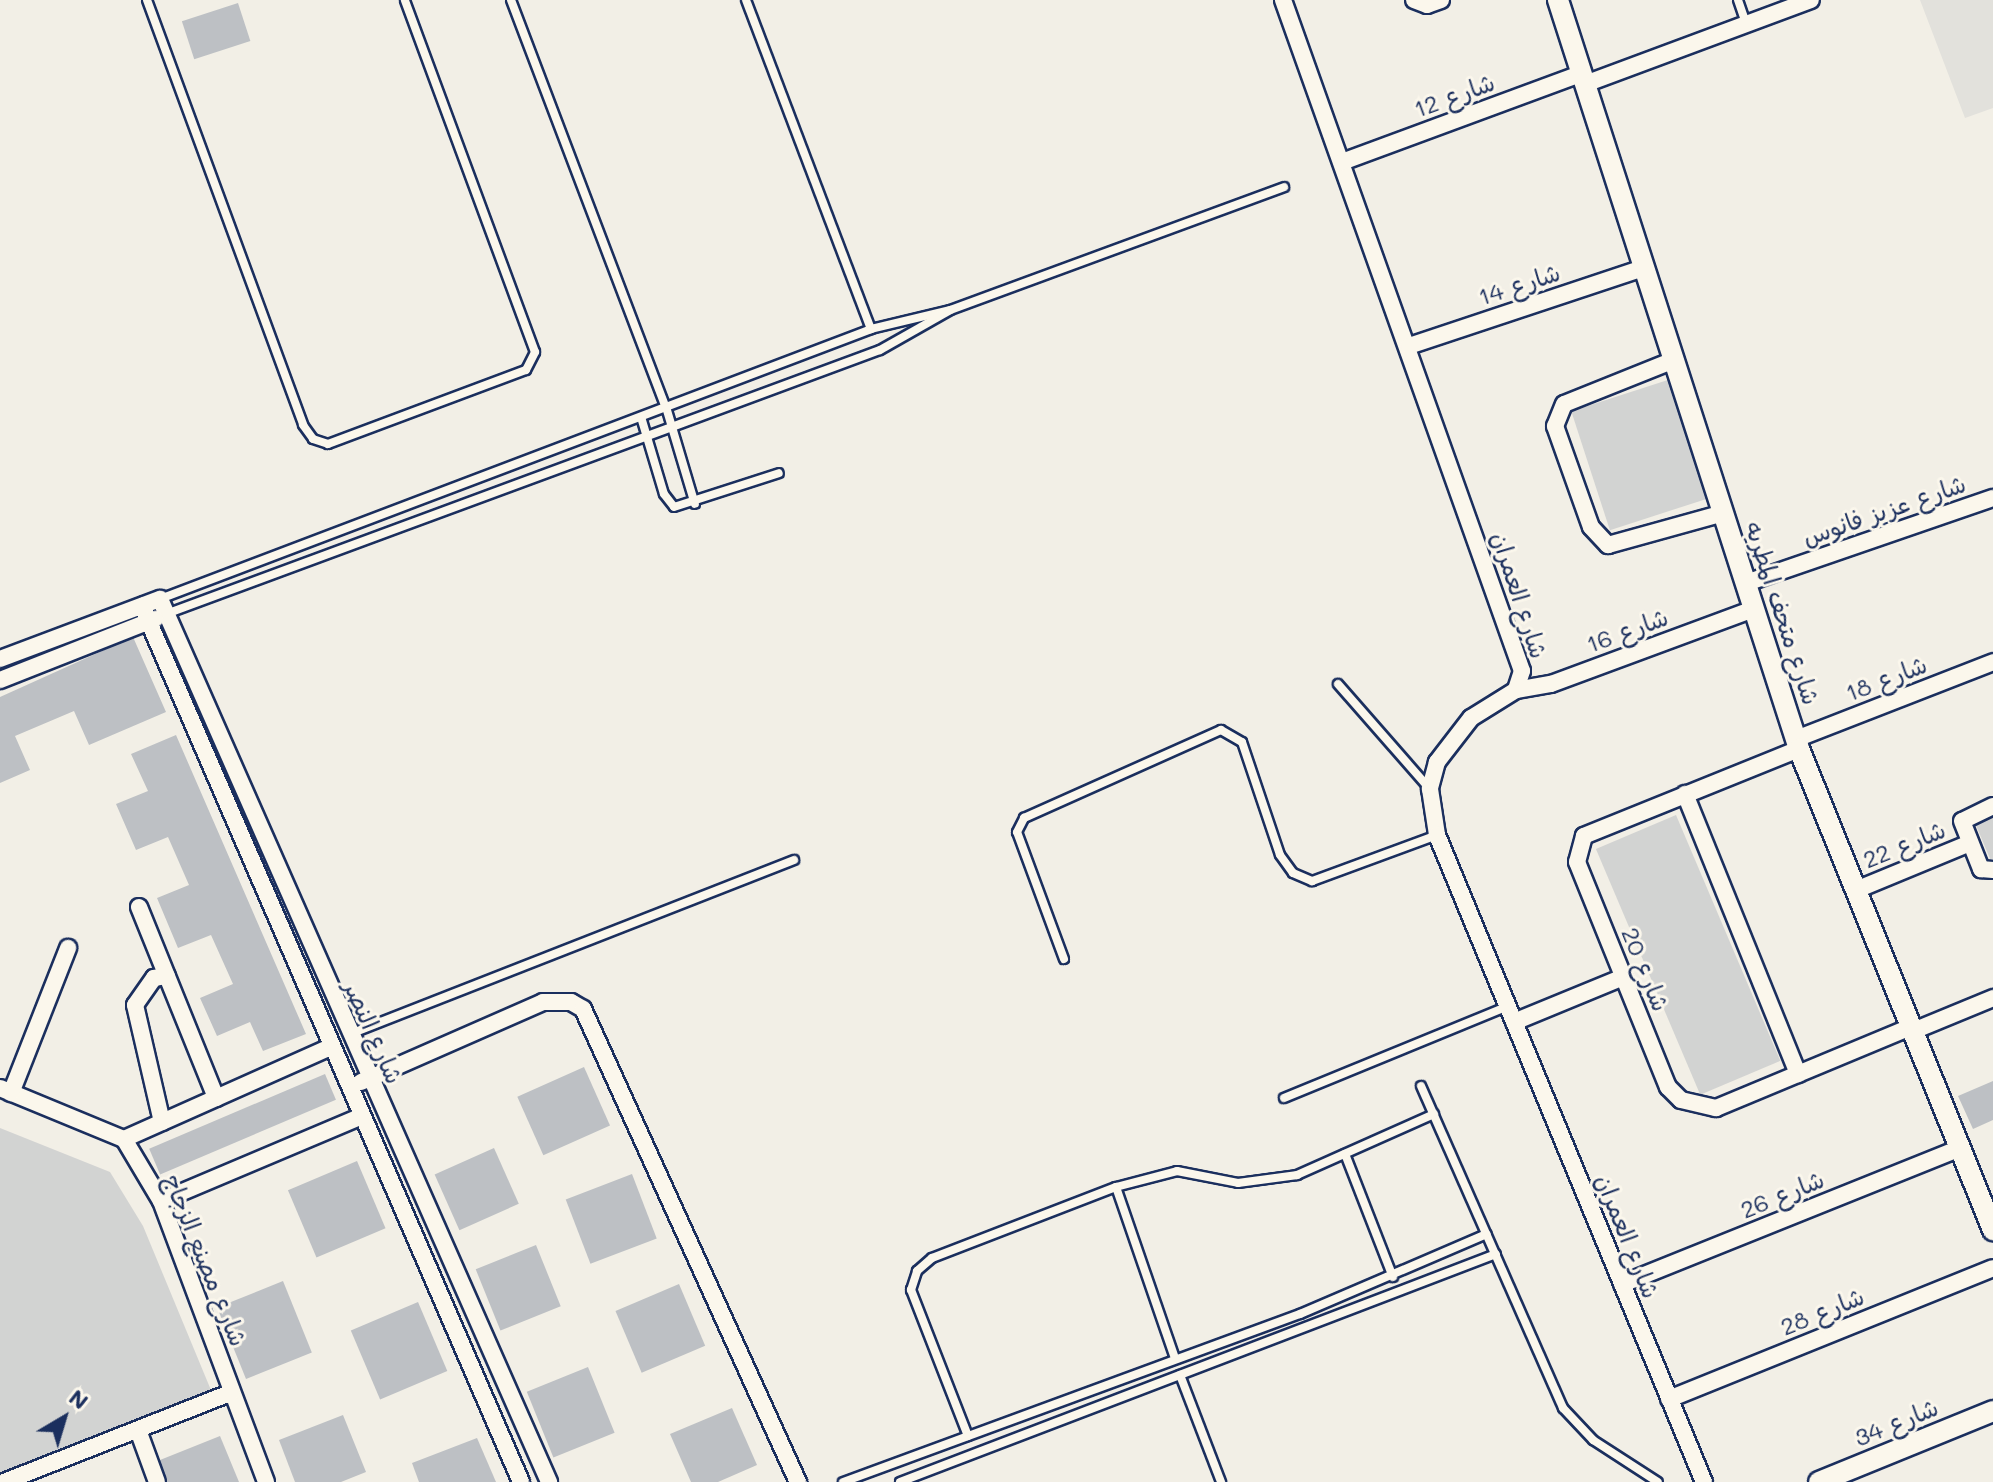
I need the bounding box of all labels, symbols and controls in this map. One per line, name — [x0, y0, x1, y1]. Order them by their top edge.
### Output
street label: شارع 12 — [1410, 67, 1498, 123]
street label: شارع 14 — [1474, 257, 1564, 311]
street label: شارع عزيز فانوس — [1799, 469, 1969, 551]
street label: شارع متحف المطريه — [1740, 518, 1826, 708]
street label: شارع العمران — [1486, 528, 1554, 662]
street label: شارع 16 — [1582, 602, 1672, 658]
street label: شارع 18 — [1841, 649, 1931, 707]
street label: شارع 22 — [1859, 814, 1949, 874]
street label: شارع 20 — [1616, 923, 1676, 1015]
street label: شارع النصر — [339, 976, 409, 1088]
street label: شارع 26 — [1736, 1164, 1828, 1224]
street label: شارع مصنع الزجاج — [158, 1170, 254, 1350]
street label: شارع العمران — [1590, 1170, 1666, 1302]
street label: شارع 28 — [1776, 1281, 1868, 1341]
north arrow — [24, 1378, 104, 1458]
text: N — [64, 1382, 95, 1415]
street label: شارع 34 — [1850, 1392, 1942, 1452]

